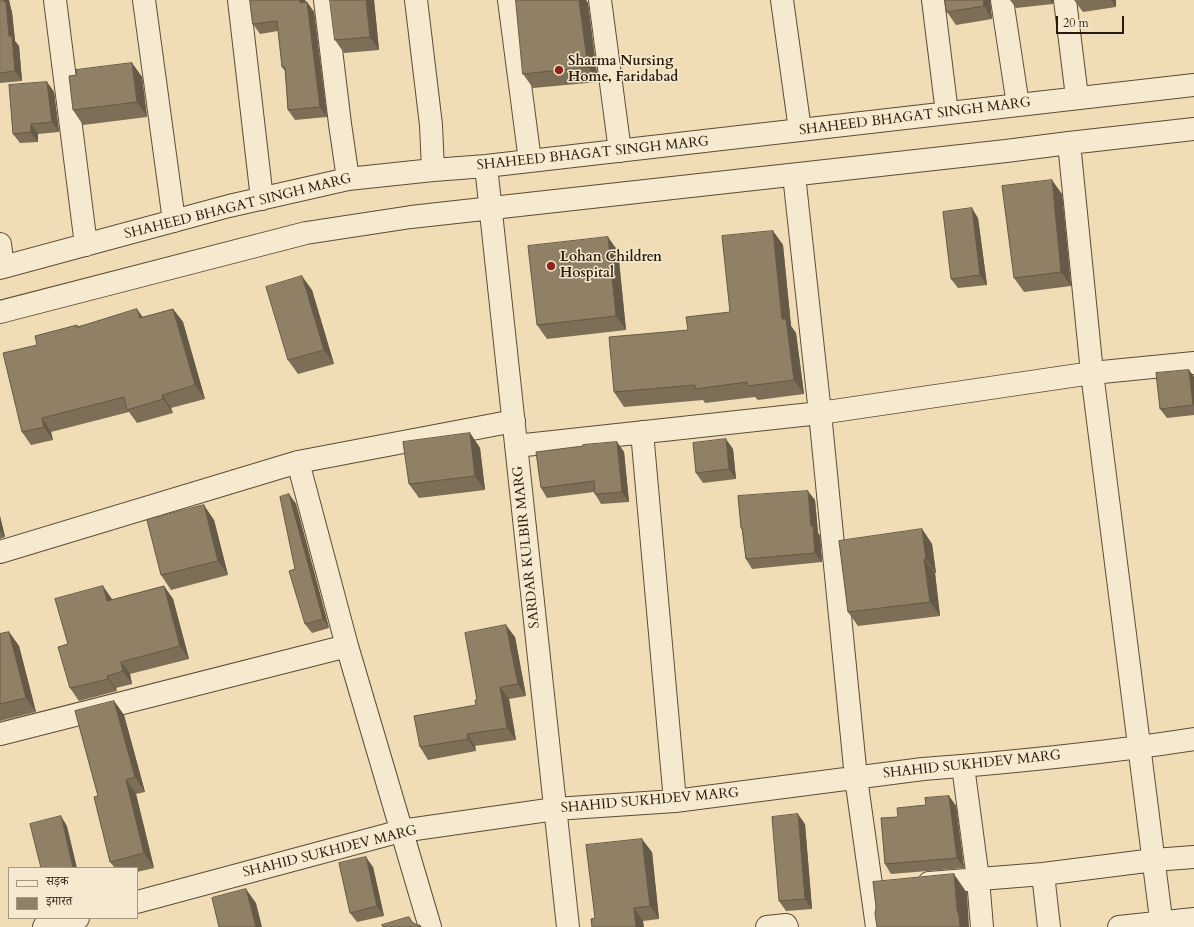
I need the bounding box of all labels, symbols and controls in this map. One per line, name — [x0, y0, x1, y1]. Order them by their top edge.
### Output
scale bar — [1058, 8, 1126, 34]
text: 20 m — [1063, 15, 1089, 31]
place label: Sharma Nursing Home, Faridabad — [568, 54, 678, 86]
marker: Sharma Nursing Home, Faridabad — [553, 64, 565, 76]
street label: SHAHEED BHAGAT SINGH MARG — [798, 94, 1032, 140]
street label: SHAHEED BHAGAT SINGH MARG — [476, 133, 710, 175]
street label: SHAHEED BHAGAT SINGH MARG — [123, 171, 353, 243]
place label: Lohan Children Hospital — [560, 250, 662, 282]
marker: Lohan Children Hospital — [545, 260, 557, 272]
street label: SARDAR KULBIR MARG — [510, 465, 544, 629]
street label: SHAHID SUKHDEV MARG — [882, 747, 1062, 783]
street label: SHAHID SUKHDEV MARG — [560, 785, 740, 817]
street label: SHAHID SUKHDEV MARG — [241, 822, 419, 882]
legend — [8, 867, 138, 919]
text: सड़क — [46, 873, 69, 889]
text: इमारत — [46, 893, 72, 909]

